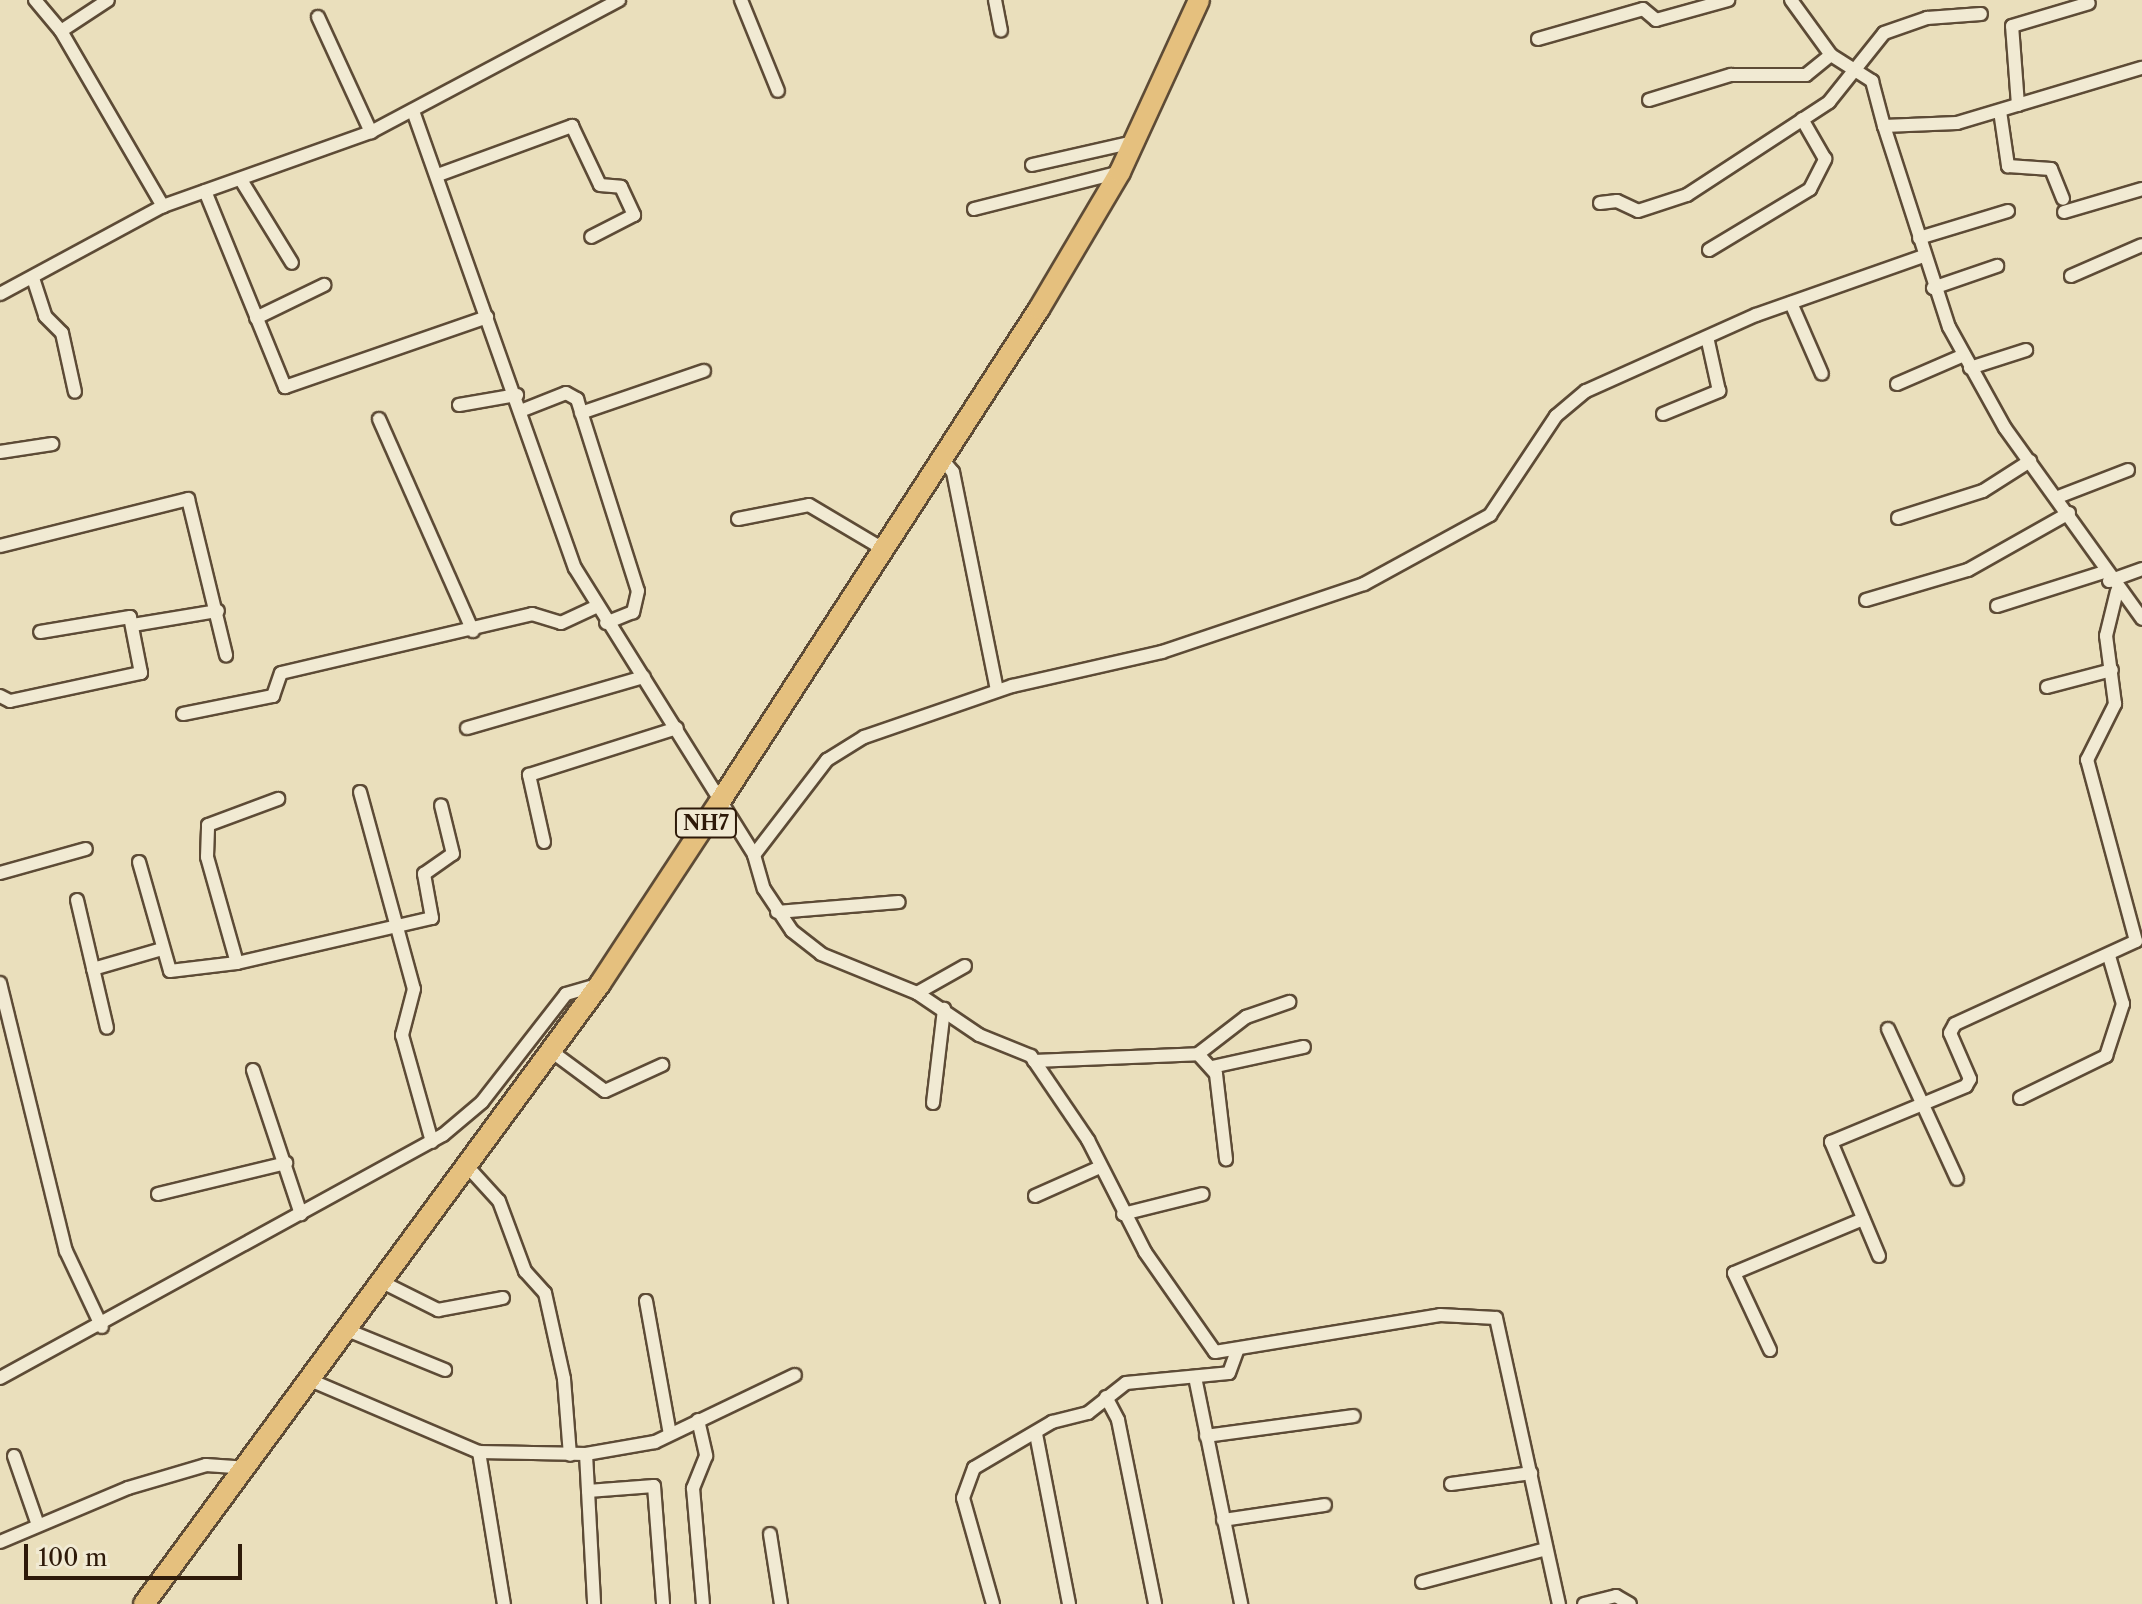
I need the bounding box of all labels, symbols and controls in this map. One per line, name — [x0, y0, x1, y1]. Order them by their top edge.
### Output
road number: NH7 — [674, 807, 738, 839]
scale bar — [28, 1528, 246, 1578]
text: 100 m — [38, 1543, 107, 1572]

